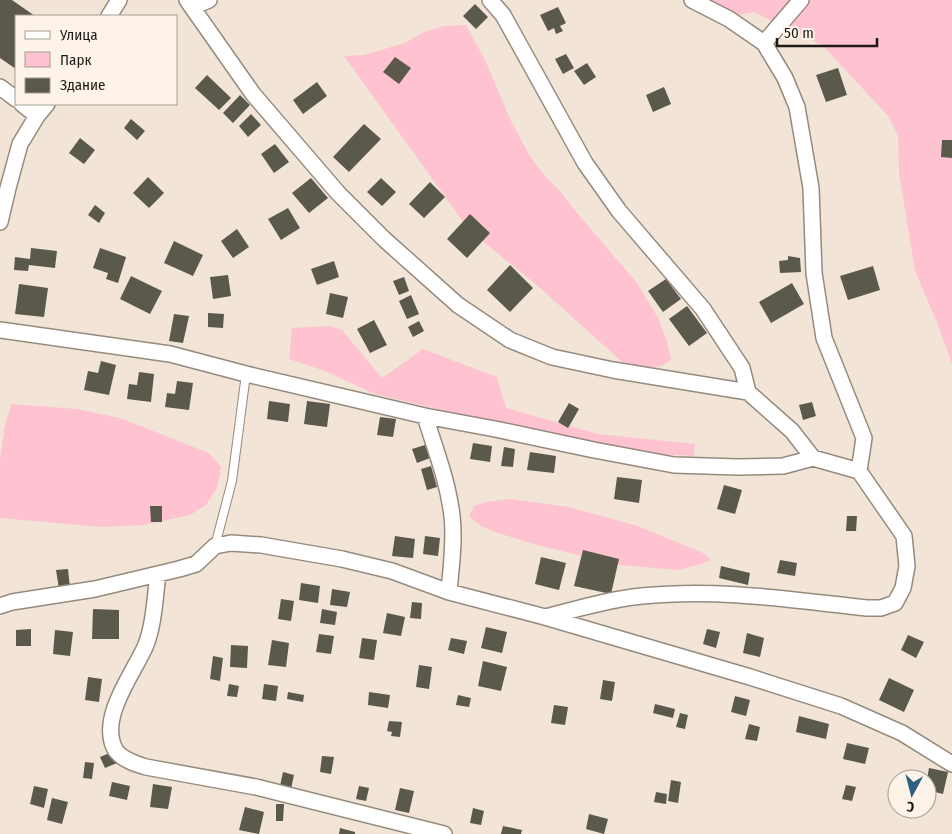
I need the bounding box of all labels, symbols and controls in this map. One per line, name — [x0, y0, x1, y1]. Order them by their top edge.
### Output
legend — [15, 15, 178, 105]
scale bar — [777, 15, 877, 47]
text: 50 m — [784, 24, 814, 42]
text: Улица — [59, 26, 98, 44]
text: Парк — [60, 51, 91, 69]
text: Здание — [60, 76, 106, 94]
north arrow — [887, 769, 937, 819]
text: С — [905, 797, 915, 815]

